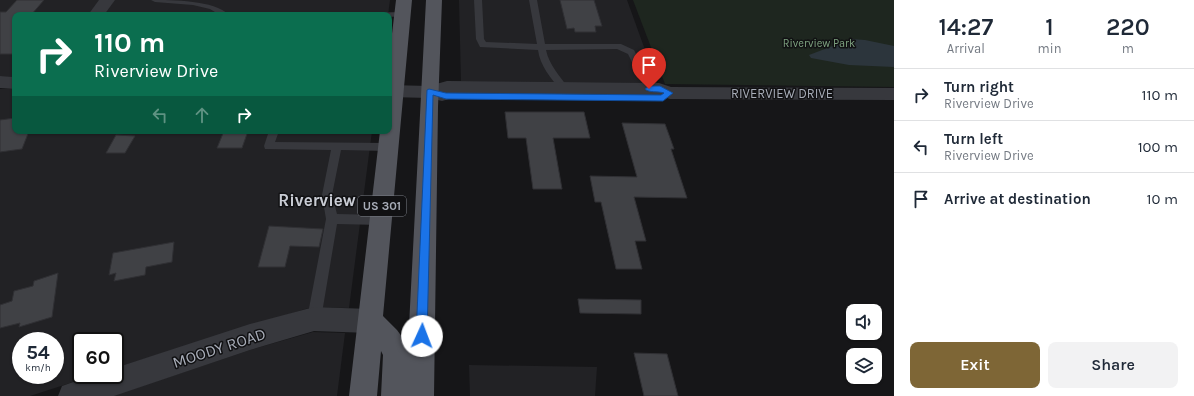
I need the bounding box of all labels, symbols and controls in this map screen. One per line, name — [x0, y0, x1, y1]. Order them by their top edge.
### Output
text: 14:27 — [938, 13, 993, 41]
text: 1 — [1045, 13, 1054, 41]
text: 220 — [1106, 13, 1150, 41]
text: 110 m — [94, 26, 165, 59]
icon: right — [28, 28, 80, 80]
park label: Riverview Park — [783, 37, 855, 50]
text: Arrival — [947, 41, 985, 56]
text: min — [1038, 41, 1062, 56]
text: m — [1122, 41, 1134, 56]
pin — [632, 48, 666, 89]
icon: arrive — [638, 54, 660, 76]
text: Riverview Drive — [94, 60, 218, 82]
text: Turn right — [944, 78, 1014, 96]
icon: right — [910, 84, 932, 106]
street label: RIVERVIEW DRIVE — [731, 86, 833, 101]
text: 110 m — [1142, 86, 1178, 104]
text: Riverview Drive — [944, 96, 1034, 111]
icon: left — [149, 104, 171, 126]
icon: ahead — [191, 104, 213, 126]
icon: right — [233, 104, 255, 126]
text: Turn left — [944, 130, 1003, 148]
icon: left — [910, 136, 932, 158]
text: 100 m — [1138, 138, 1178, 156]
text: Riverview Drive — [944, 148, 1034, 163]
icon: arrive — [910, 188, 932, 210]
district label: Riverview — [278, 190, 356, 210]
text: Arrive at destination — [944, 190, 1091, 208]
text: 10 m — [1147, 190, 1178, 208]
road number: US 301 — [358, 196, 406, 216]
map controls — [846, 304, 882, 384]
button: sound — [846, 304, 882, 340]
position arrow — [401, 315, 443, 357]
street label: MOODY ROAD — [170, 324, 268, 372]
speed limit sign: 60 — [72, 332, 124, 384]
text: 54 — [26, 341, 50, 364]
button: Exit — [910, 342, 1040, 388]
button: Share — [1048, 342, 1178, 388]
button: layers — [846, 348, 882, 384]
text: km/h — [25, 362, 51, 374]

